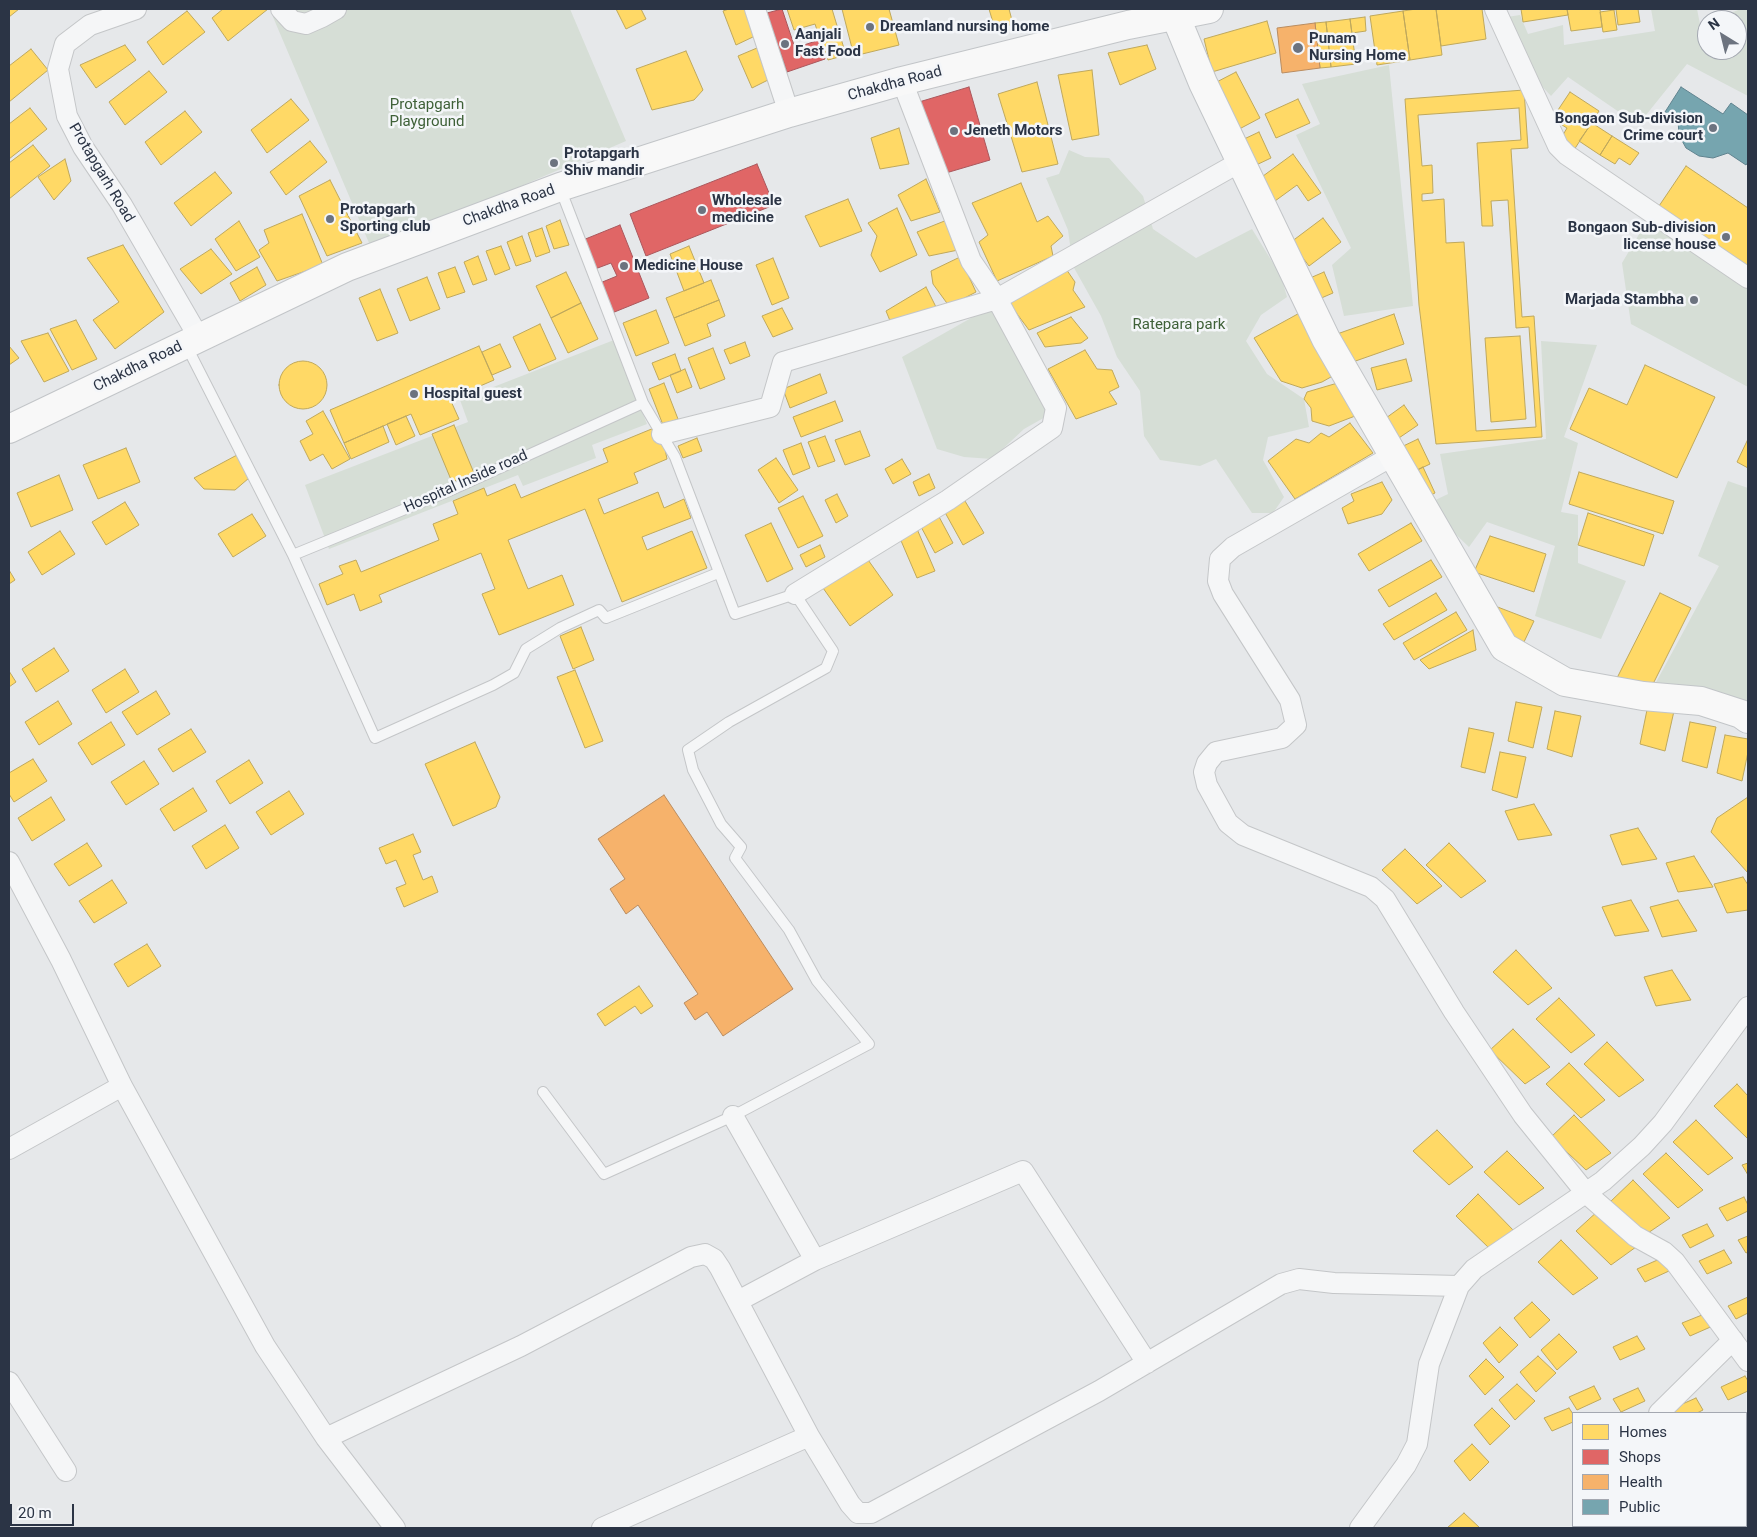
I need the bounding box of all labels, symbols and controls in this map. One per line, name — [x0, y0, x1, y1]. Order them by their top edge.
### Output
north arrow — [1697, 10, 1747, 60]
text: N — [1705, 14, 1722, 33]
place label: Dreamland nursing home — [880, 18, 1049, 36]
marker: Dreamland nursing home — [864, 21, 876, 33]
place label: Aanjali Fast Food — [795, 26, 861, 61]
place label: Punam Nursing Home — [1309, 30, 1406, 65]
marker: Aanjali Fast Food — [779, 38, 791, 50]
marker: Punam Nursing Home — [1291, 41, 1305, 55]
street label: Chakdha Road — [846, 63, 944, 105]
park label: Protapgarh Playground — [389, 96, 465, 131]
place label: Bongaon Sub-division Crime court — [1555, 110, 1703, 145]
street label: Protapgarh Road — [64, 120, 138, 226]
place label: Jeneth Motors — [964, 122, 1062, 140]
marker: Bongaon Sub-division Crime court — [1707, 122, 1719, 134]
marker: Jeneth Motors — [948, 125, 960, 137]
place label: Protapgarh Shiv mandir — [564, 145, 644, 180]
marker: Protapgarh Shiv mandir — [548, 157, 560, 169]
street label: Chakdha Road — [461, 181, 557, 231]
place label: Wholesale medicine — [712, 192, 782, 227]
place label: Protapgarh Sporting club — [340, 201, 430, 236]
marker: Wholesale medicine — [696, 204, 708, 216]
marker: Protapgarh Sporting club — [324, 213, 336, 225]
place label: Bongaon Sub-division license house — [1568, 219, 1716, 254]
marker: Bongaon Sub-division license house — [1720, 231, 1732, 243]
place label: Medicine House — [634, 257, 743, 275]
marker: Medicine House — [618, 260, 630, 272]
place label: Marjada Stambha — [1565, 291, 1684, 309]
marker: Marjada Stambha — [1688, 294, 1700, 306]
park label: Ratepara park — [1133, 316, 1225, 334]
street label: Chakdha Road — [91, 338, 185, 396]
place label: Hospital guest — [424, 385, 522, 403]
marker: Hospital guest — [408, 388, 420, 400]
street label: Hospital Inside road — [401, 447, 531, 517]
legend — [1572, 1412, 1747, 1527]
text: Homes — [1619, 1423, 1667, 1441]
text: Shops — [1619, 1448, 1661, 1466]
text: Health — [1619, 1473, 1663, 1491]
scale bar — [12, 1494, 76, 1526]
text: Public — [1619, 1498, 1660, 1516]
text: 20 m — [18, 1504, 52, 1522]

